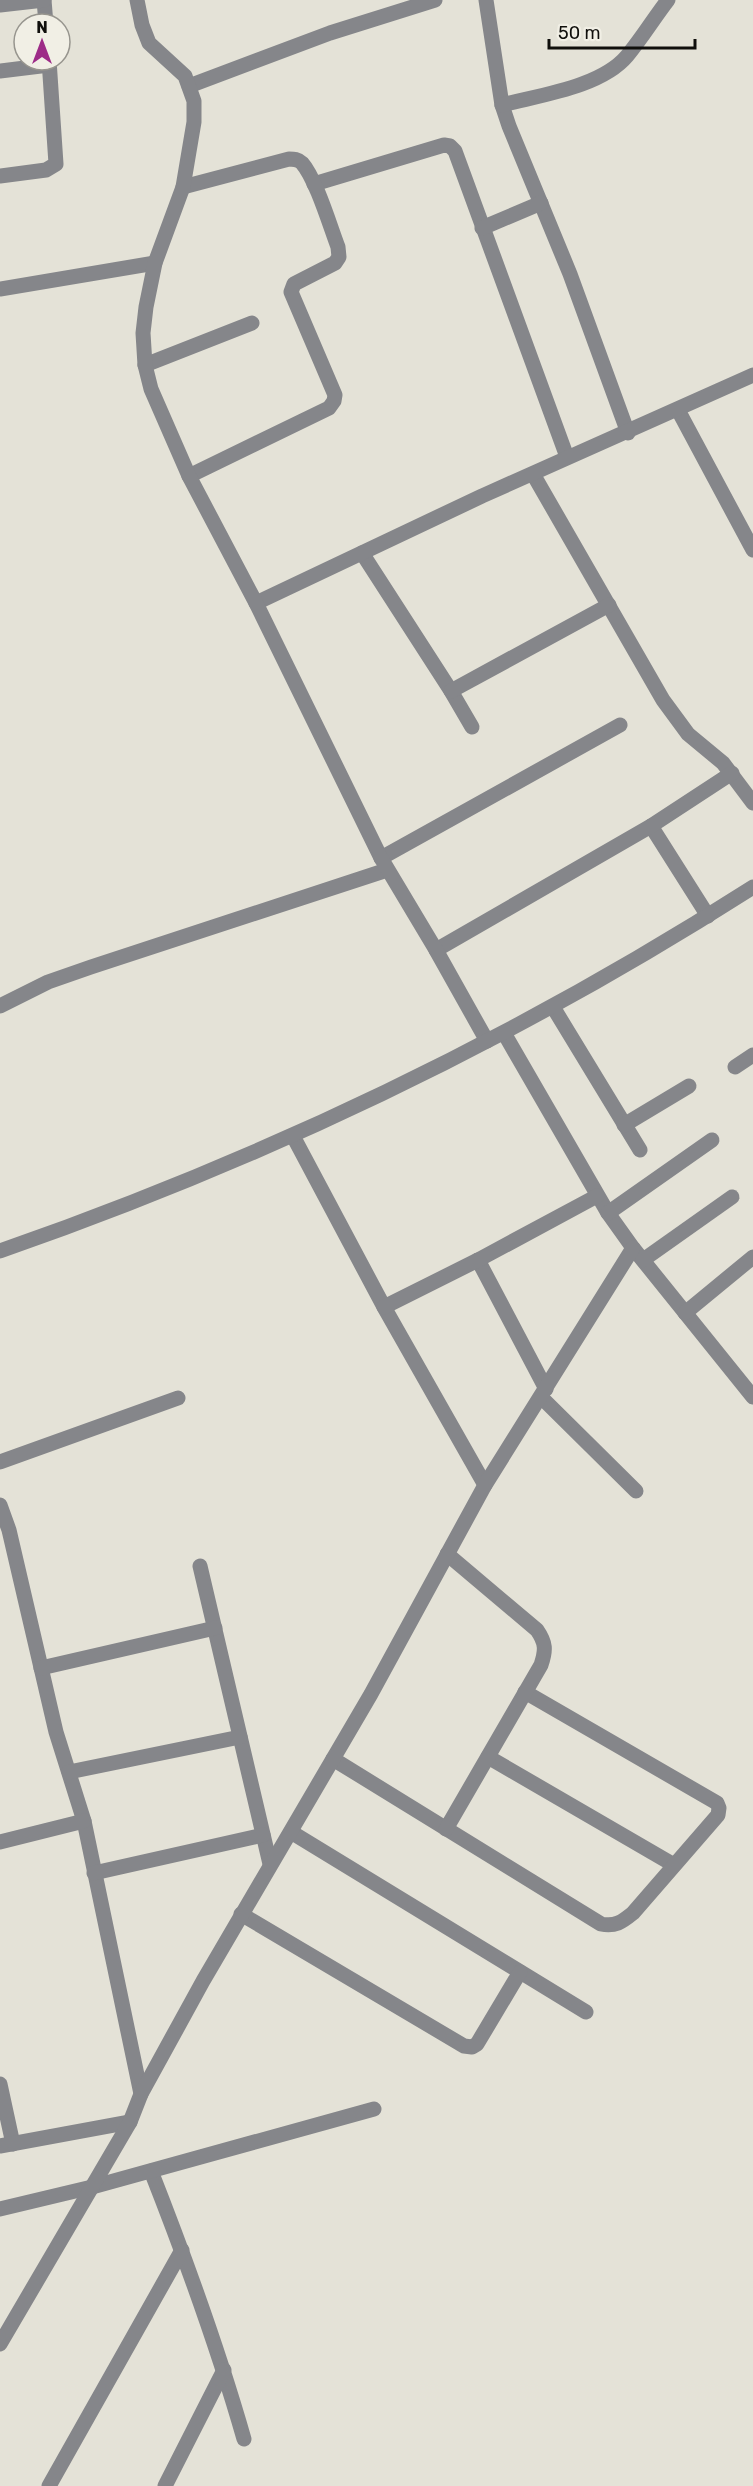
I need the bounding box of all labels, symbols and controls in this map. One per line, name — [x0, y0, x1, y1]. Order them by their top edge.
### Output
north arrow — [12, 12, 72, 72]
scale bar — [549, 12, 694, 50]
text: N — [36, 18, 48, 37]
text: 50 m — [558, 22, 601, 44]

